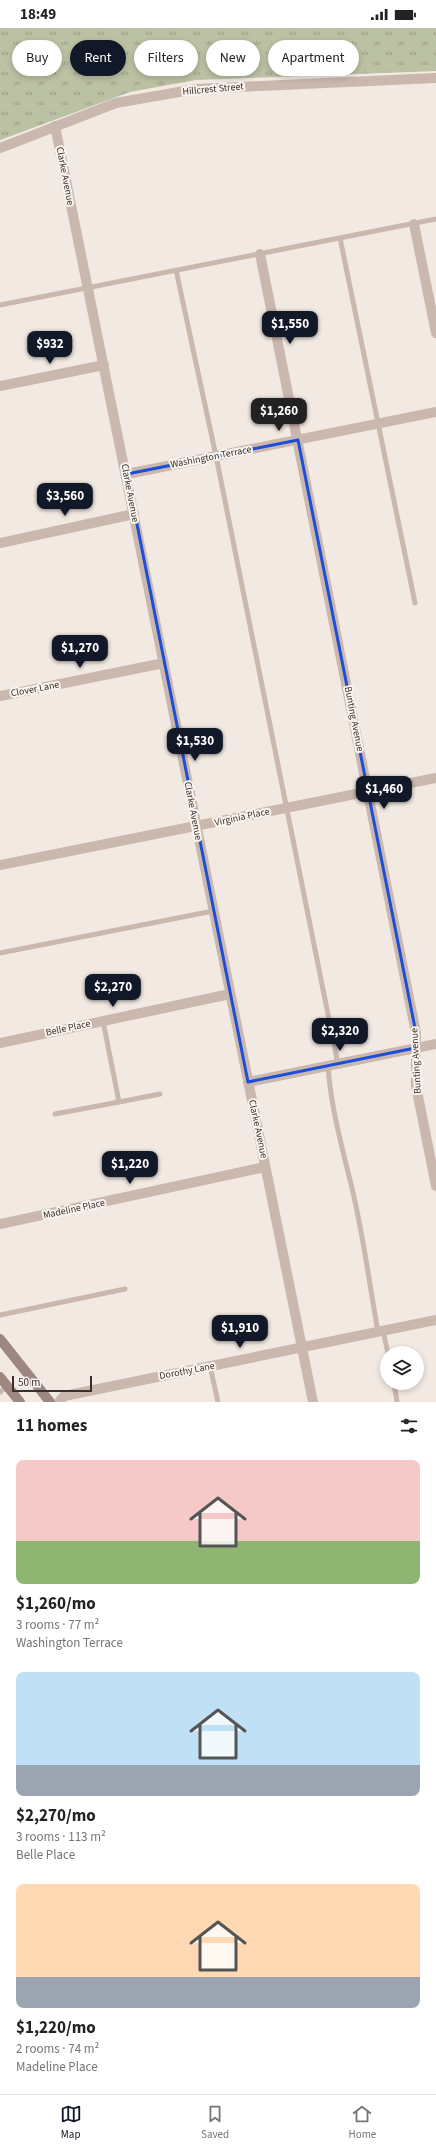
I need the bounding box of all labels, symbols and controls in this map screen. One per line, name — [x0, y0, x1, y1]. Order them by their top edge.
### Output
text: 18:49 — [20, 4, 56, 25]
chip: Buy — [12, 40, 62, 76]
chip: Rent — [70, 40, 126, 76]
chip: Filters — [134, 40, 198, 76]
chip: New — [206, 40, 260, 76]
chip: Apartment — [268, 40, 359, 76]
street label: Hillcrest Street — [182, 79, 245, 99]
street label: Clarke Avenue — [52, 146, 78, 206]
pin: $1,550 — [257, 311, 323, 345]
text: $1,550 — [271, 315, 309, 333]
pin: $932 — [26, 331, 74, 365]
text: $932 — [36, 335, 64, 353]
pin: $1,260 — [246, 398, 312, 432]
text: $1,260 — [260, 402, 298, 420]
street label: Washington Terrace — [169, 442, 253, 472]
street label: Clarke Avenue — [117, 463, 143, 523]
pin: $3,560 — [32, 483, 98, 517]
text: $3,560 — [46, 487, 84, 505]
pin: $1,270 — [47, 635, 113, 669]
text: $1,270 — [61, 639, 99, 657]
street label: Clover Lane — [10, 677, 60, 701]
street label: Bunting Avenue — [341, 685, 367, 753]
pin: $1,530 — [162, 728, 228, 762]
text: $1,530 — [176, 732, 214, 750]
pin: $1,460 — [351, 776, 417, 810]
text: $1,460 — [365, 780, 403, 798]
street label: Clarke Avenue — [180, 781, 206, 841]
street label: Virginia Place — [213, 804, 271, 830]
pin: $2,270 — [80, 974, 146, 1008]
text: $2,270 — [94, 978, 132, 996]
street label: Belle Place — [44, 1016, 92, 1040]
pin: $2,320 — [307, 1018, 373, 1052]
text: $2,320 — [321, 1022, 359, 1040]
street label: Bunting Avenue — [407, 1028, 425, 1094]
street label: Clarke Avenue — [245, 1099, 271, 1160]
pin: $1,220 — [97, 1151, 163, 1185]
text: $1,220 — [111, 1155, 149, 1173]
street label: Madeline Place — [42, 1196, 106, 1222]
pin: $1,910 — [207, 1315, 273, 1349]
text: $1,910 — [221, 1319, 259, 1337]
map controls — [380, 1346, 424, 1390]
button: layers — [380, 1346, 424, 1390]
street label: Dorothy Lane — [158, 1359, 216, 1383]
scale bar — [12, 1374, 92, 1393]
text: 50 m — [18, 1375, 40, 1390]
text: 11 homes — [16, 1414, 87, 1438]
icon: filters — [398, 1415, 420, 1437]
icon: home — [182, 1486, 254, 1558]
text: $1,260/mo — [16, 1592, 96, 1616]
text: 3 rooms · 77 m² — [16, 1616, 99, 1634]
text: Washington Terrace — [16, 1634, 123, 1652]
icon: home — [182, 1698, 254, 1770]
text: $2,270/mo — [16, 1804, 96, 1828]
text: 3 rooms · 113 m² — [16, 1828, 106, 1846]
text: Belle Place — [16, 1846, 75, 1864]
icon: home — [182, 1910, 254, 1982]
text: $1,220/mo — [16, 2016, 96, 2040]
text: 2 rooms · 74 m² — [16, 2040, 99, 2058]
text: Madeline Place — [16, 2058, 98, 2076]
tab: Map — [60, 2103, 82, 2142]
tab: Saved — [201, 2103, 229, 2142]
tab: Home — [349, 2103, 376, 2142]

